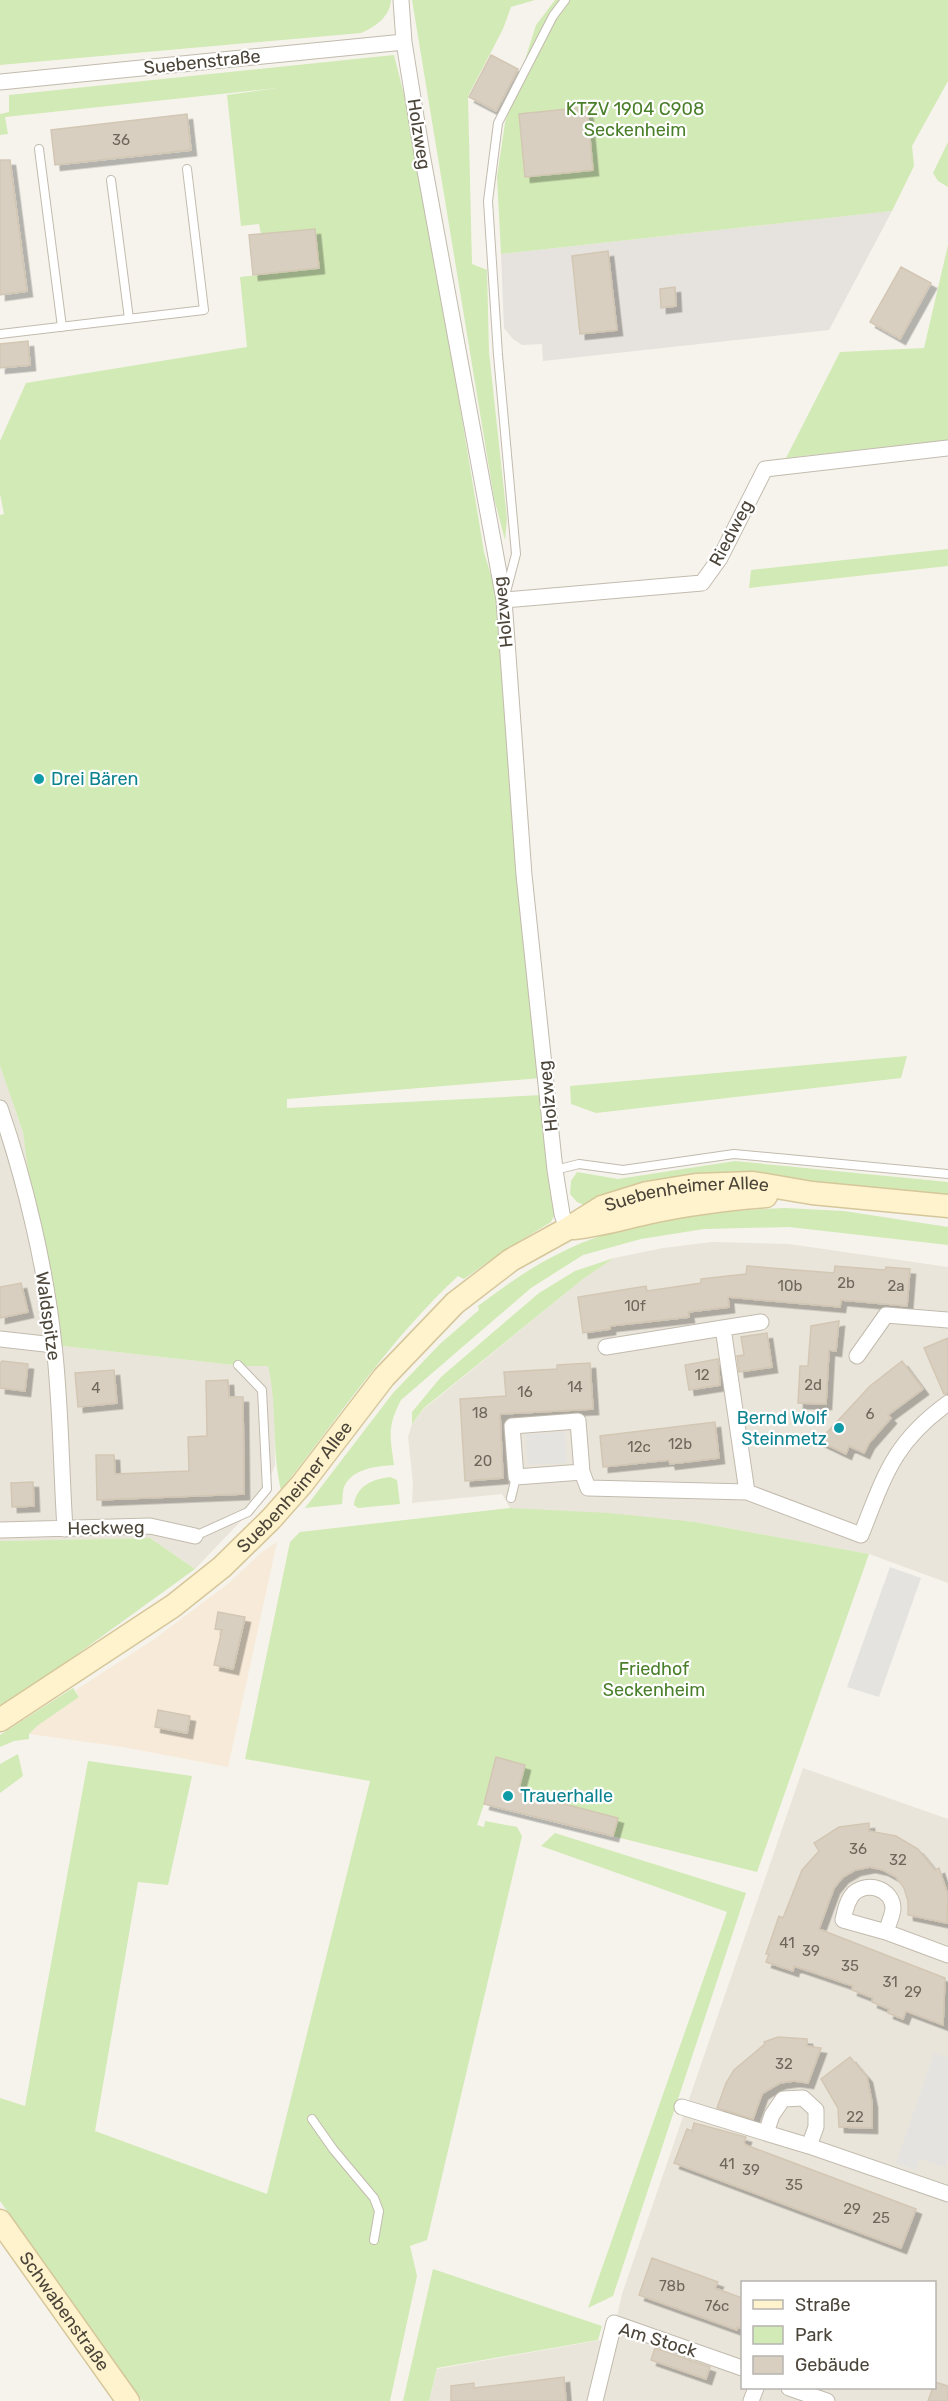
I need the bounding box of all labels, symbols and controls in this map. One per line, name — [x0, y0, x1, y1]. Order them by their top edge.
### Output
street label: Suebenstraße — [143, 45, 261, 79]
street label: Holzweg — [403, 97, 435, 171]
park label: KTZV 1904 C908 Seckenheim — [566, 98, 704, 141]
house number: 36 — [112, 131, 130, 149]
street label: Riedweg — [704, 496, 758, 570]
street label: Holzweg — [488, 575, 518, 649]
place label: Drei Bären — [51, 768, 139, 790]
marker: Drei Bären — [32, 772, 46, 786]
street label: Holzweg — [533, 1059, 563, 1133]
street label: Suebenheimer Allee — [602, 1171, 771, 1217]
street label: Waldspitze — [31, 1270, 65, 1362]
house number: 2b — [837, 1274, 855, 1292]
house number: 10b — [778, 1277, 803, 1295]
house number: 2a — [887, 1277, 905, 1295]
house number: 10f — [624, 1297, 646, 1315]
house number: 12 — [694, 1366, 710, 1384]
house number: 2d — [804, 1376, 822, 1394]
house number: 14 — [567, 1378, 583, 1396]
house number: 4 — [91, 1379, 101, 1397]
house number: 16 — [517, 1383, 533, 1401]
house number: 18 — [472, 1404, 488, 1422]
house number: 6 — [865, 1405, 875, 1423]
place label: Bernd Wolf Steinmetz — [737, 1407, 827, 1450]
street label: Suebenheimer Allee — [232, 1417, 357, 1558]
marker: Bernd Wolf Steinmetz — [832, 1421, 846, 1435]
house number: 12b — [668, 1435, 692, 1453]
house number: 12c — [627, 1438, 651, 1456]
house number: 20 — [474, 1452, 492, 1470]
street label: Heckweg — [67, 1516, 145, 1540]
park label: Friedhof Seckenheim — [603, 1658, 705, 1701]
place label: Trauerhalle — [520, 1785, 613, 1807]
marker: Trauerhalle — [501, 1789, 515, 1803]
house number: 36 — [849, 1840, 867, 1858]
house number: 32 — [889, 1851, 907, 1869]
house number: 41 — [779, 1934, 795, 1952]
house number: 39 — [802, 1942, 820, 1960]
house number: 35 — [841, 1957, 859, 1975]
house number: 31 — [882, 1973, 898, 1991]
house number: 29 — [904, 1983, 922, 2001]
house number: 32 — [775, 2055, 793, 2073]
house number: 22 — [846, 2108, 864, 2126]
house number: 41 — [719, 2155, 735, 2173]
house number: 39 — [742, 2161, 760, 2179]
house number: 35 — [785, 2176, 803, 2194]
house number: 29 — [843, 2200, 861, 2218]
house number: 25 — [872, 2209, 890, 2227]
street label: Schwabenstraße — [14, 2247, 114, 2375]
house number: 78b — [659, 2277, 685, 2295]
legend — [741, 2281, 936, 2389]
text: Straße — [795, 2294, 851, 2316]
house number: 76c — [705, 2297, 729, 2315]
street label: Am Stock — [616, 2318, 700, 2362]
text: Park — [795, 2324, 833, 2346]
text: Gebäude — [795, 2354, 870, 2376]

